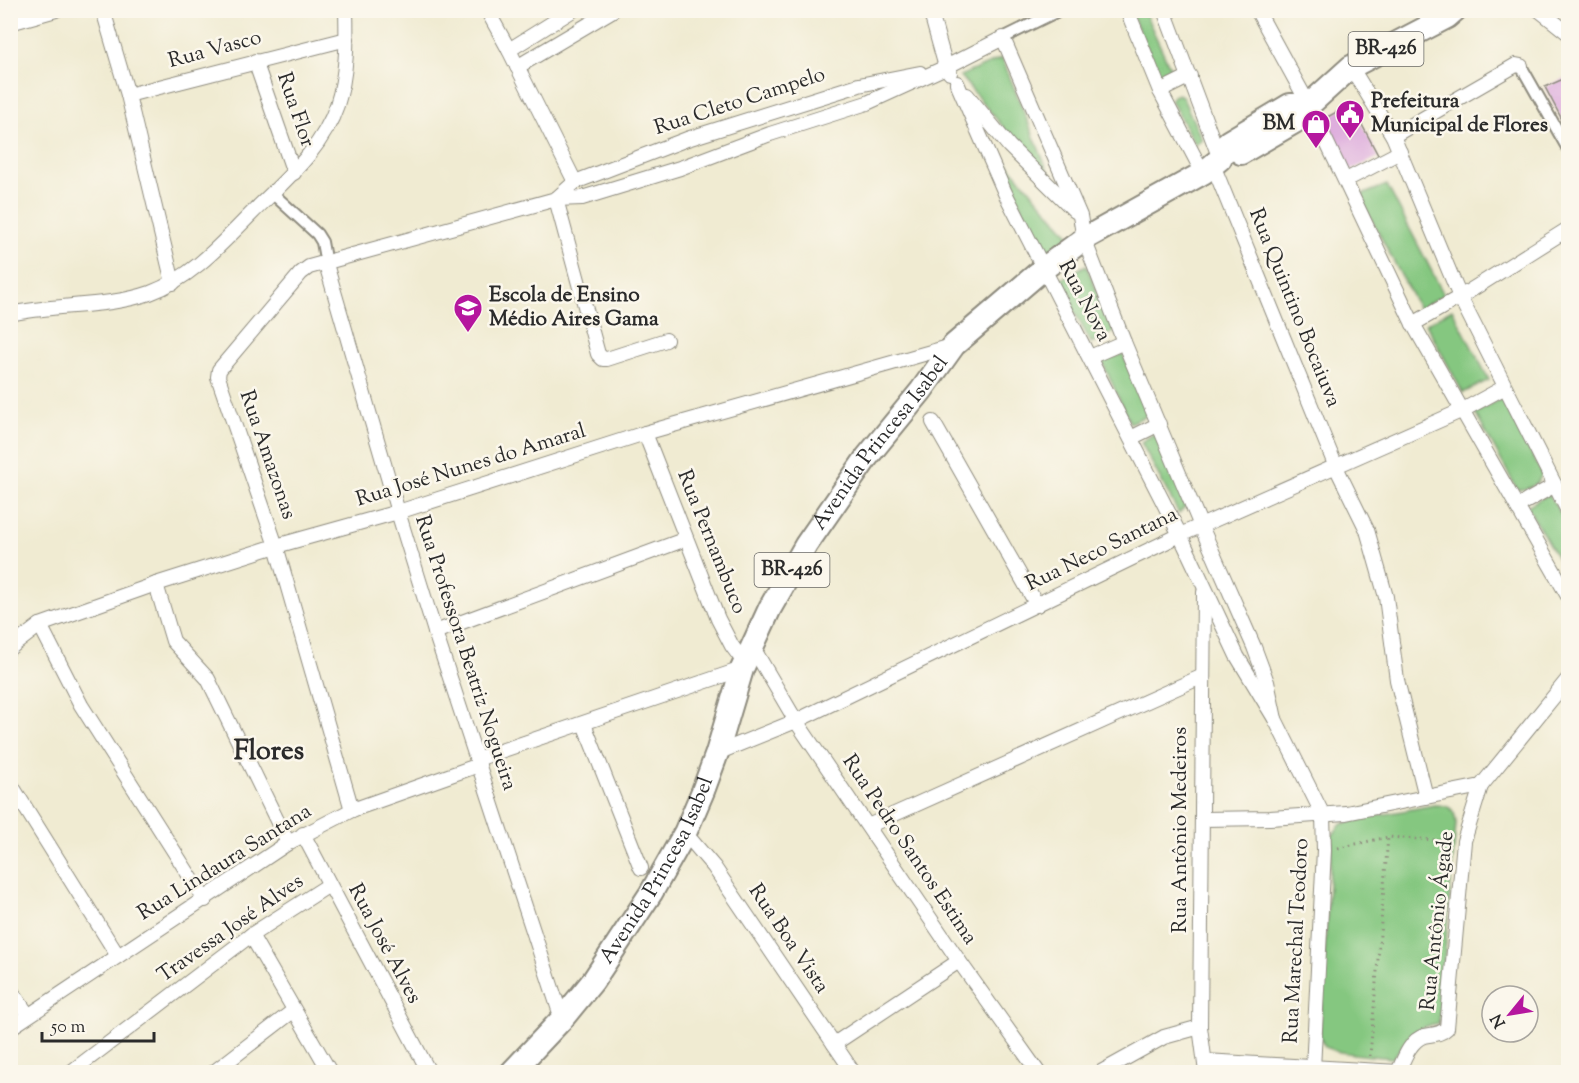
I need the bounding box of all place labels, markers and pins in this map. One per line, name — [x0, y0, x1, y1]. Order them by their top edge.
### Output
place label: Prefeitura Municipal de Flores — [1371, 87, 1548, 141]
public building icon: Prefeitura Municipal de Flores — [1334, 98, 1366, 140]
shop icon: BM — [1300, 108, 1332, 150]
place label: BM — [1263, 109, 1296, 139]
place label: Escola de Ensino Médio Aires Gama — [489, 281, 659, 335]
school or university icon: Escola de Ensino Médio Aires Gama — [452, 292, 484, 334]

